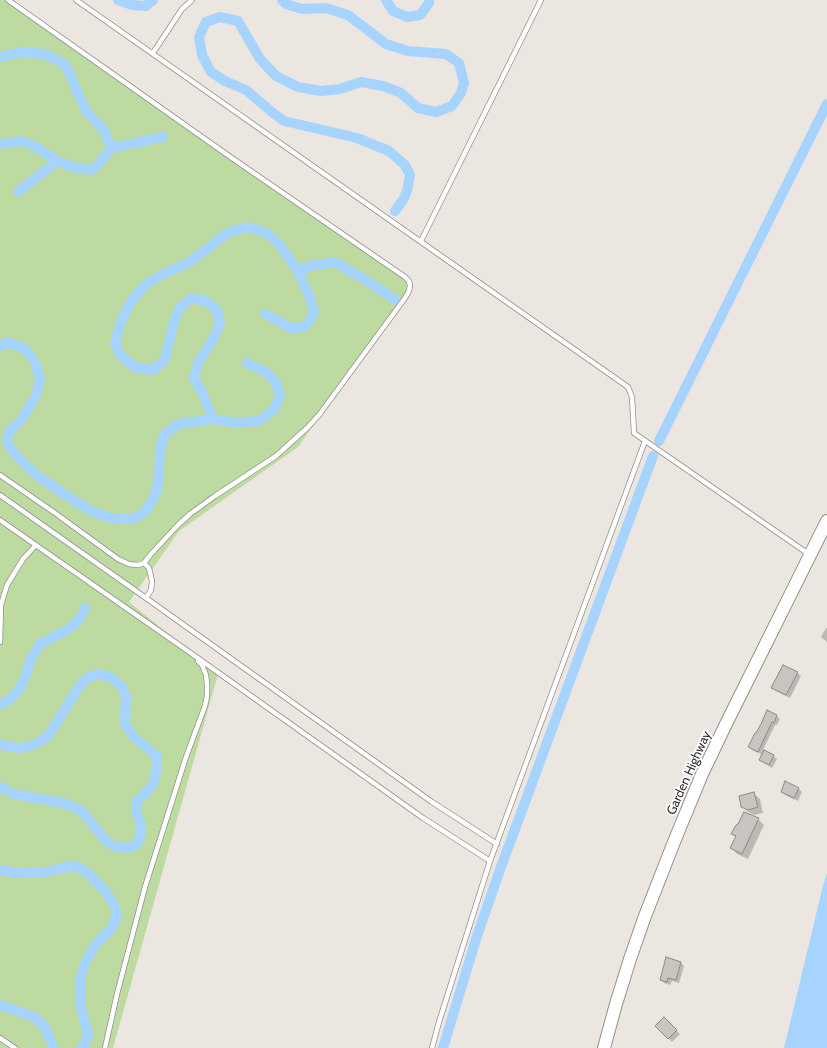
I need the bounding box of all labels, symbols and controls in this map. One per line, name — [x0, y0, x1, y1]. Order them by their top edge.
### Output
street label: Garden Highway — [664, 729, 714, 817]

